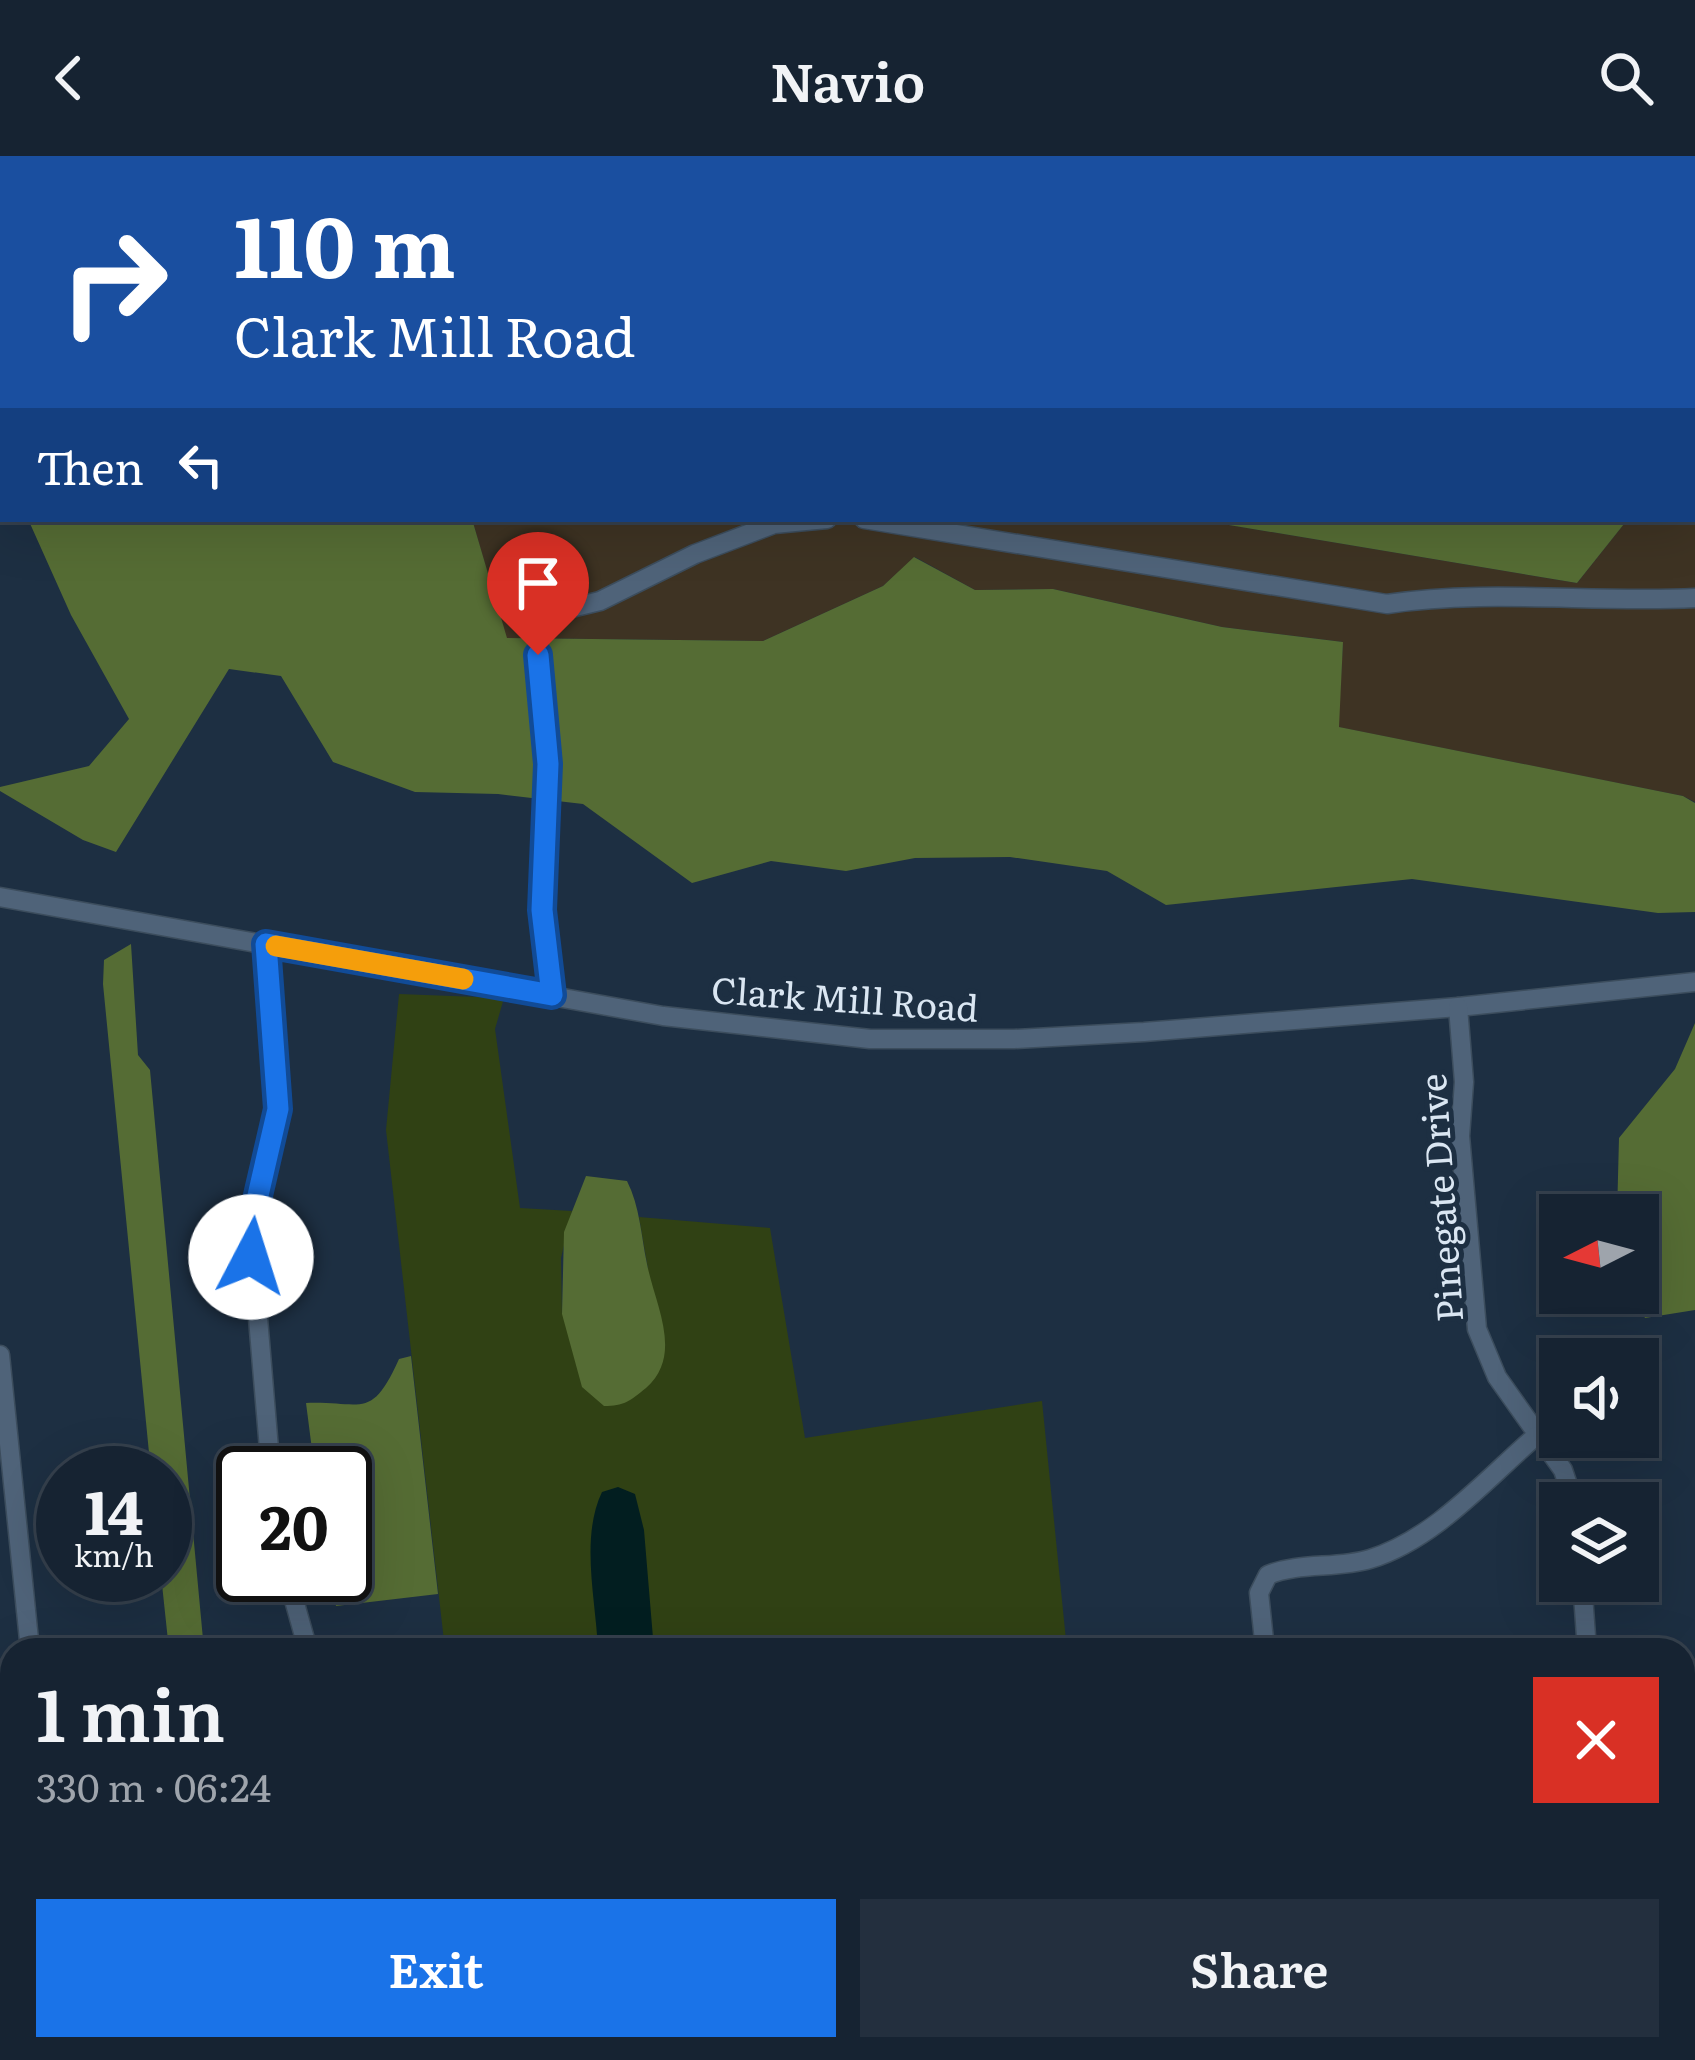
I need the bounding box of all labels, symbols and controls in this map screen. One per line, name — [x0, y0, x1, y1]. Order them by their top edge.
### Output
text: Navio — [770, 38, 925, 119]
icon: back — [36, 45, 102, 111]
icon: search — [1593, 45, 1659, 111]
text: 110 m — [234, 179, 456, 304]
icon: right — [36, 204, 192, 360]
text: Clark Mill Road — [234, 293, 636, 374]
text: Then — [36, 432, 144, 499]
icon: left — [168, 432, 234, 498]
pin — [487, 532, 589, 655]
icon: arrive — [505, 550, 571, 616]
street label: Clark Mill Road — [710, 961, 980, 1033]
street label: Pinegate Drive — [1404, 1072, 1474, 1324]
position arrow — [188, 1194, 314, 1320]
north arrow — [1539, 1194, 1659, 1314]
map controls — [1539, 1194, 1659, 1602]
button: sound — [1539, 1338, 1659, 1458]
speed limit sign: 20 — [216, 1446, 372, 1602]
text: 14 — [85, 1464, 143, 1553]
button: layers — [1539, 1482, 1659, 1602]
text: km/h — [74, 1532, 154, 1576]
text: 1 min — [36, 1657, 225, 1764]
button: close — [1533, 1677, 1659, 1803]
text: 330 m · 06:24 — [36, 1756, 271, 1814]
button: Exit — [36, 1899, 836, 2037]
button: Share — [860, 1899, 1659, 2037]

